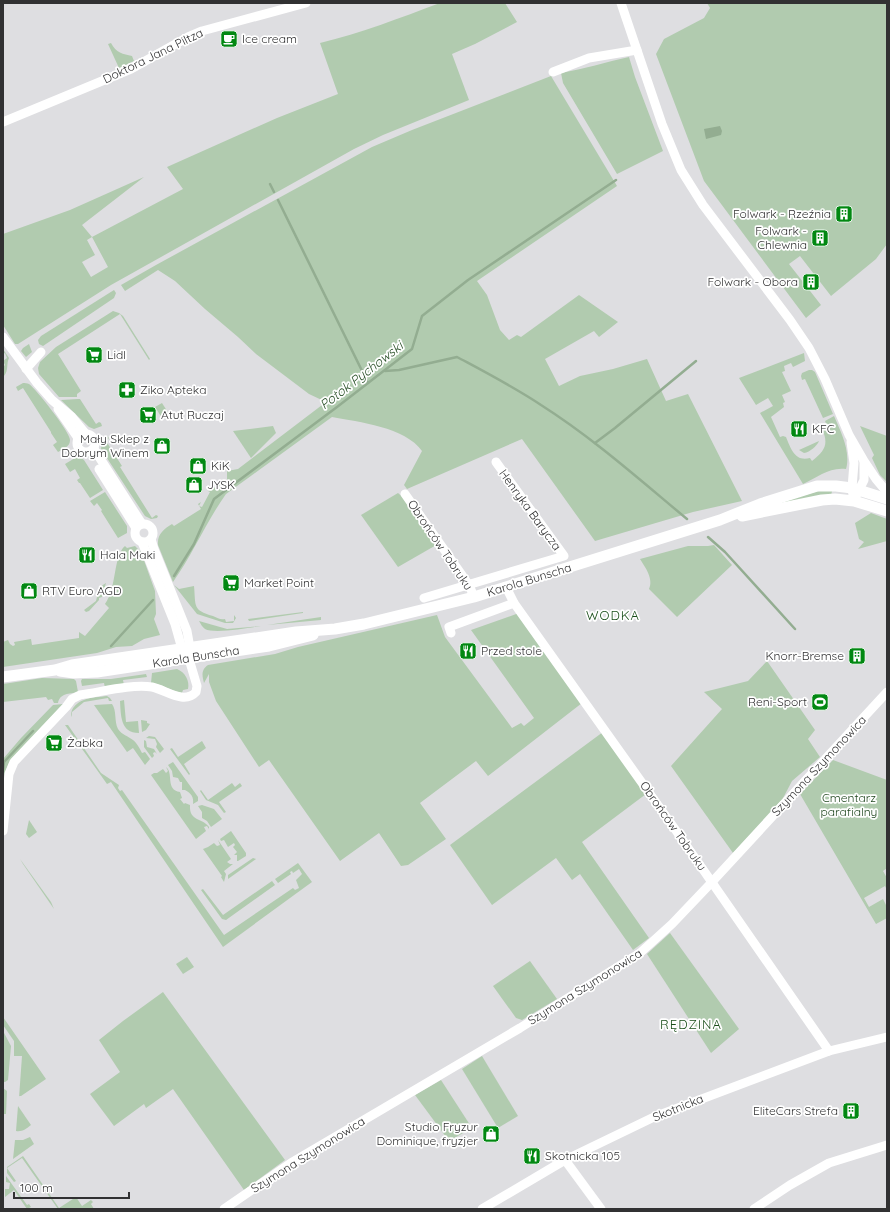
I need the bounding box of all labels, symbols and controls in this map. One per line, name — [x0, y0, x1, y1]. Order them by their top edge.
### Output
street label: Doktora Jana Piltza — [100, 25, 205, 86]
cafe icon: Ice cream — [219, 29, 239, 49]
place label: Ice cream — [242, 31, 297, 46]
building icon: Folwark - Rzeźnia — [834, 204, 854, 224]
place label: Folwark - Rzeźnia — [733, 206, 831, 221]
place label: Folwark - Chlewnia — [755, 223, 807, 252]
building icon: Folwark - Chlewnia — [810, 228, 830, 248]
building icon: Folwark - Obora — [801, 272, 821, 292]
place label: Folwark - Obora — [707, 274, 798, 289]
water label: Potok Pychowski — [316, 336, 407, 412]
supermarket icon: Lidl — [84, 345, 104, 365]
place label: Lidl — [107, 347, 126, 362]
pharmacy icon: Ziko Apteka — [117, 380, 137, 400]
place label: Ziko Apteka — [140, 382, 206, 397]
supermarket icon: Atut Ruczaj — [138, 405, 158, 425]
place label: Atut Ruczaj — [161, 407, 224, 422]
restaurant icon: KFC — [789, 419, 809, 439]
place label: KFC — [812, 421, 835, 436]
place label: Mały Sklep z Dobrym Winem — [61, 431, 149, 460]
shop icon: Mały Sklep z Dobrym Winem — [152, 436, 172, 456]
shop icon: KiK — [188, 456, 208, 476]
place label: KiK — [211, 458, 230, 473]
street label: Henryka Barycza — [496, 466, 565, 553]
shop icon: JYSK — [184, 475, 204, 495]
place label: JYSK — [207, 477, 235, 492]
street label: Obrońców Tobruku — [405, 497, 476, 593]
restaurant icon: Hala Maki — [77, 545, 97, 565]
place label: Hala Maki — [100, 547, 155, 562]
street label: Karola Bunscha — [485, 560, 573, 600]
supermarket icon: Market Point — [221, 573, 241, 593]
place label: Market Point — [244, 575, 314, 590]
shop icon: RTV Euro AGD — [19, 581, 39, 601]
place label: RTV Euro AGD — [42, 583, 122, 598]
district label: WODKA — [586, 607, 640, 623]
restaurant icon: Przed stole — [458, 641, 478, 661]
street label: Karola Bunscha — [151, 642, 240, 671]
place label: Przed stole — [481, 643, 542, 658]
building icon: Knorr-Bremse — [847, 646, 867, 666]
place label: Knorr-Bremse — [766, 648, 844, 663]
sports icon: Reni-Sport — [810, 692, 830, 712]
place label: Reni-Sport — [748, 694, 807, 709]
street label: Szymona Szymonowica — [768, 712, 869, 819]
supermarket icon: Żabka — [44, 733, 64, 753]
place label: Żabka — [67, 735, 103, 750]
street label: Obrońców Tobruku — [637, 778, 710, 873]
park label: Cmentarz parafialny — [821, 790, 877, 819]
street label: Szymona Szymonowica — [525, 945, 645, 1028]
district label: RĘDZINA — [660, 1016, 722, 1032]
street label: Skotnicka — [650, 1091, 705, 1125]
building icon: EliteCars Strefa — [841, 1101, 861, 1121]
place label: EliteCars Strefa — [753, 1103, 838, 1118]
street label: Szymona Szymonowica — [248, 1113, 368, 1196]
place label: Studio Fryzur Dominique, fryzjer — [376, 1119, 478, 1148]
shop icon: Studio Fryzur Dominique, fryzjer — [481, 1124, 501, 1144]
restaurant icon: Skotnicka 105 — [522, 1146, 542, 1166]
place label: Skotnicka 105 — [545, 1148, 620, 1163]
scale bar — [14, 1174, 129, 1200]
text: 100 m — [20, 1180, 53, 1195]

